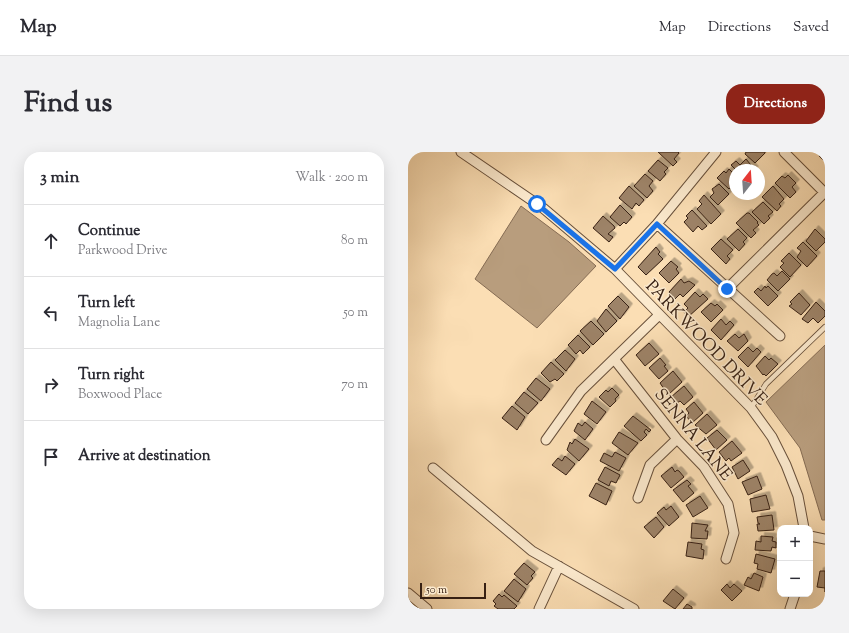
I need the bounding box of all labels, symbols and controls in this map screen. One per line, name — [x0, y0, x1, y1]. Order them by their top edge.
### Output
text: Map — [20, 14, 57, 41]
text: Map — [659, 18, 686, 38]
text: Directions — [708, 18, 771, 38]
text: Saved — [793, 18, 829, 38]
text: Find us — [24, 84, 112, 124]
button: Directions — [726, 84, 825, 124]
north arrow — [729, 164, 765, 200]
text: 3 min — [40, 166, 79, 190]
text: Walk · 200 m — [295, 169, 368, 187]
route start — [528, 195, 546, 213]
text: Continue — [78, 221, 140, 242]
icon: ahead — [40, 230, 62, 252]
text: 80 m — [341, 232, 368, 250]
text: Parkwood Drive — [78, 242, 168, 260]
street label: PARKWOOD DRIVE — [639, 275, 772, 411]
route end — [718, 280, 736, 298]
text: Turn left — [78, 293, 135, 314]
icon: left — [40, 302, 62, 324]
text: 50 m — [343, 304, 368, 322]
text: Magnolia Lane — [78, 314, 160, 332]
text: Turn right — [78, 365, 144, 386]
icon: right — [40, 374, 62, 396]
text: 70 m — [341, 376, 368, 394]
street label: SENNA LANE — [648, 384, 737, 487]
text: Boxwood Place — [78, 386, 162, 404]
icon: arrive — [40, 446, 62, 468]
text: Arrive at destination — [78, 446, 211, 467]
map controls — [777, 525, 813, 597]
button: + — [777, 525, 813, 561]
button: − — [777, 561, 813, 597]
scale bar — [420, 581, 486, 600]
text: 50 m — [426, 582, 447, 598]

